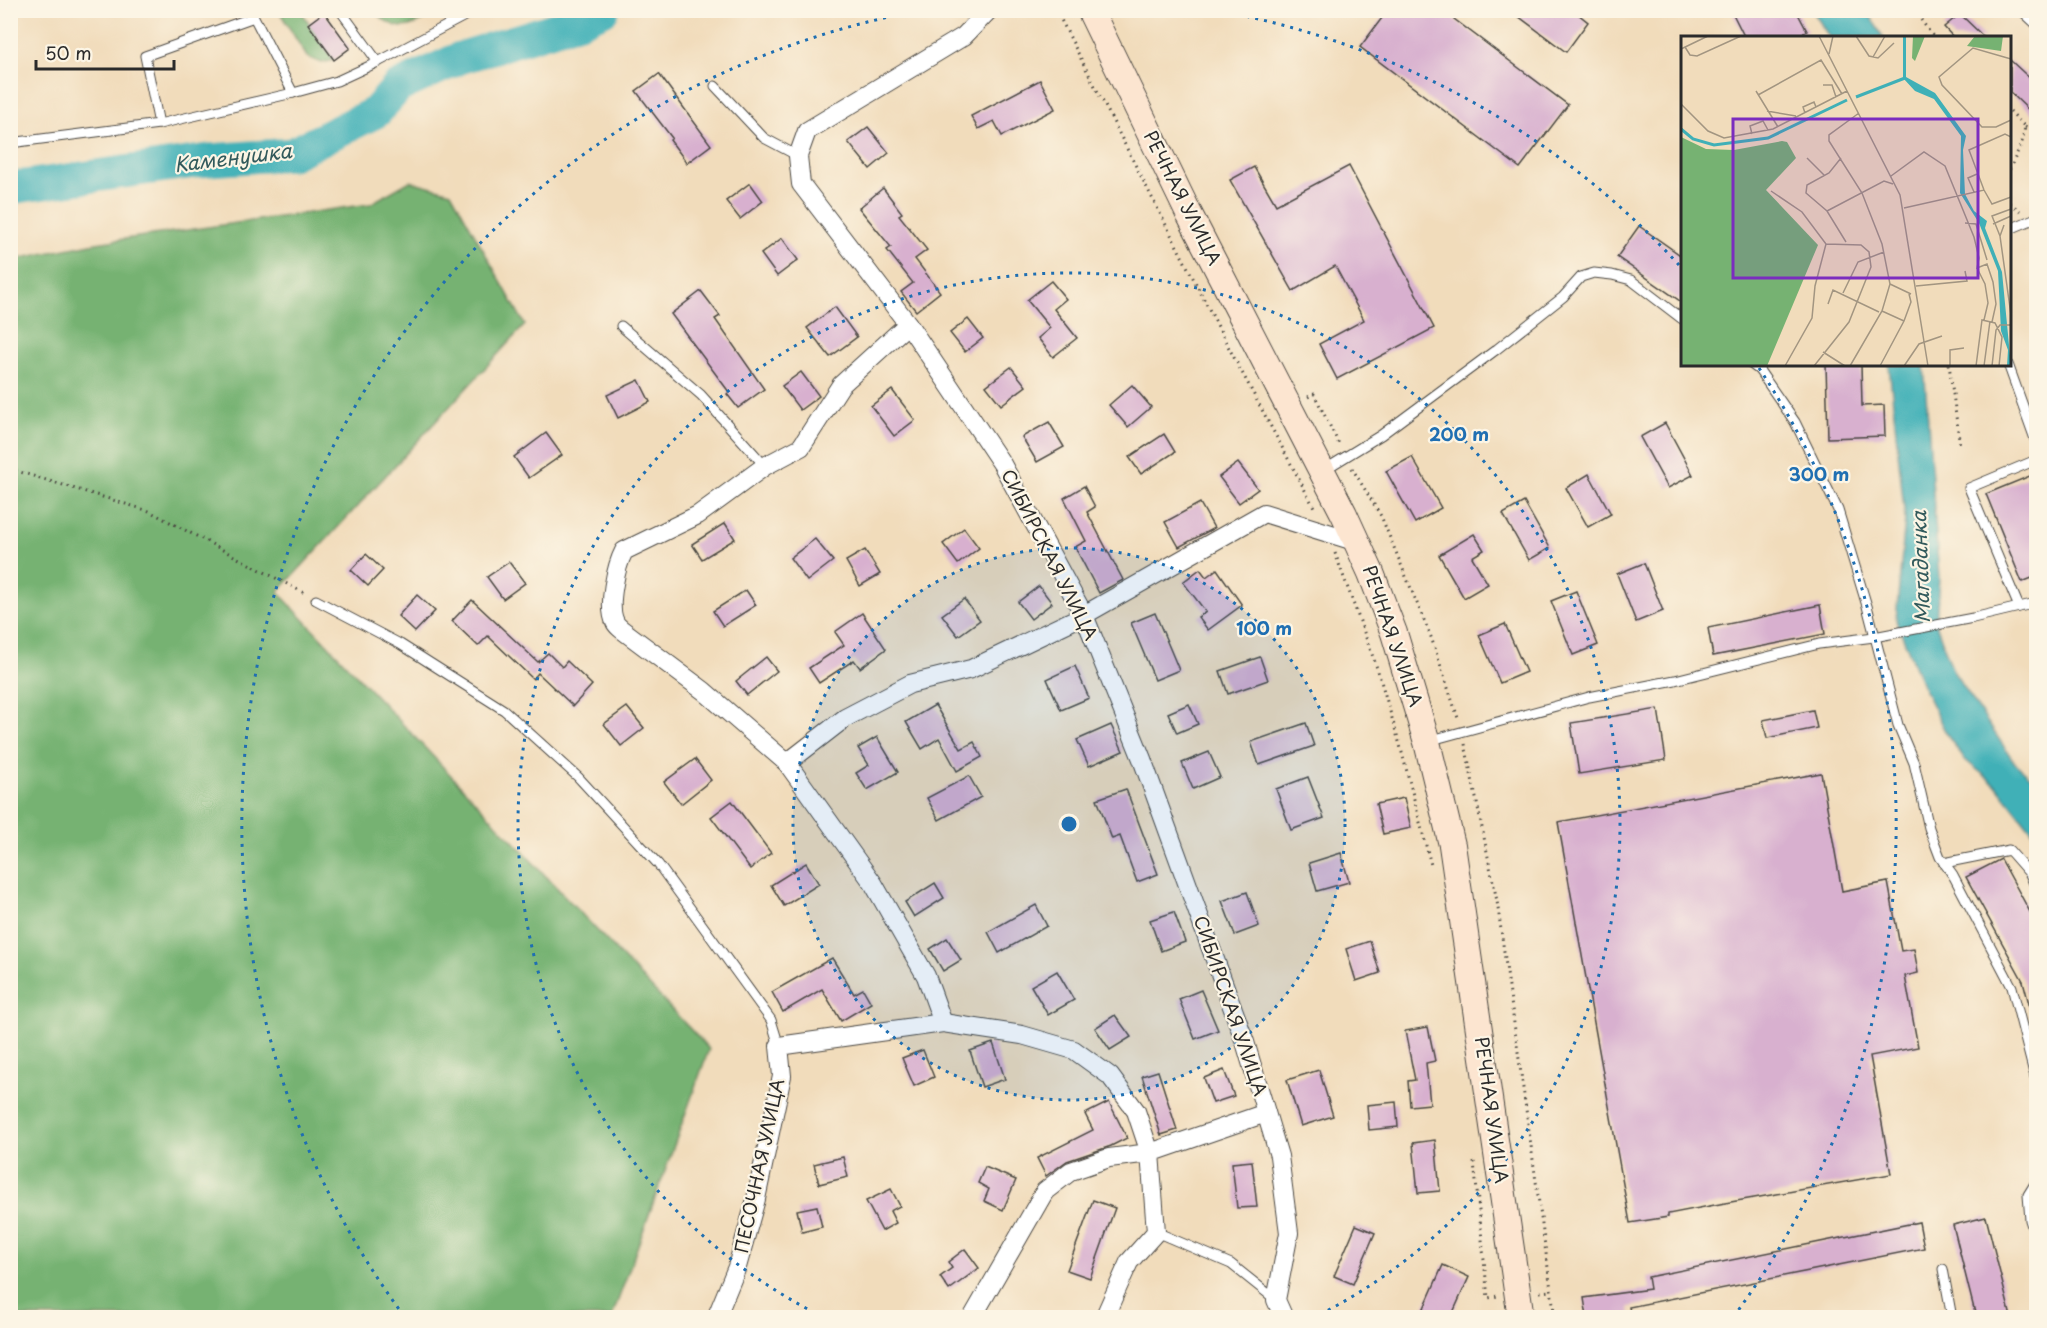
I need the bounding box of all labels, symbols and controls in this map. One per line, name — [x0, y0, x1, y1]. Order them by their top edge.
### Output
scale bar — [36, 33, 174, 71]
inset map — [1681, 36, 2011, 366]
text: 50 m — [45, 39, 92, 66]
street label: РЕЧНАЯ УЛИЦА — [1138, 125, 1229, 270]
water label: Каменушка — [173, 135, 295, 179]
text: 200 m — [1429, 420, 1489, 447]
text: 300 m — [1789, 460, 1849, 487]
street label: СИБИРСКАЯ УЛИЦА — [995, 464, 1105, 645]
water label: Магаданка — [1903, 510, 1937, 624]
street label: РЕЧНАЯ УЛИЦА — [1357, 561, 1430, 710]
text: 100 m — [1236, 614, 1292, 641]
centre of rings — [1059, 814, 1079, 834]
street label: СИБИРСКАЯ УЛИЦА — [1188, 912, 1275, 1099]
street label: РЕЧНАЯ УЛИЦА — [1469, 1035, 1516, 1185]
street label: ПЕСОЧНАЯ УЛИЦА — [727, 1076, 790, 1255]

